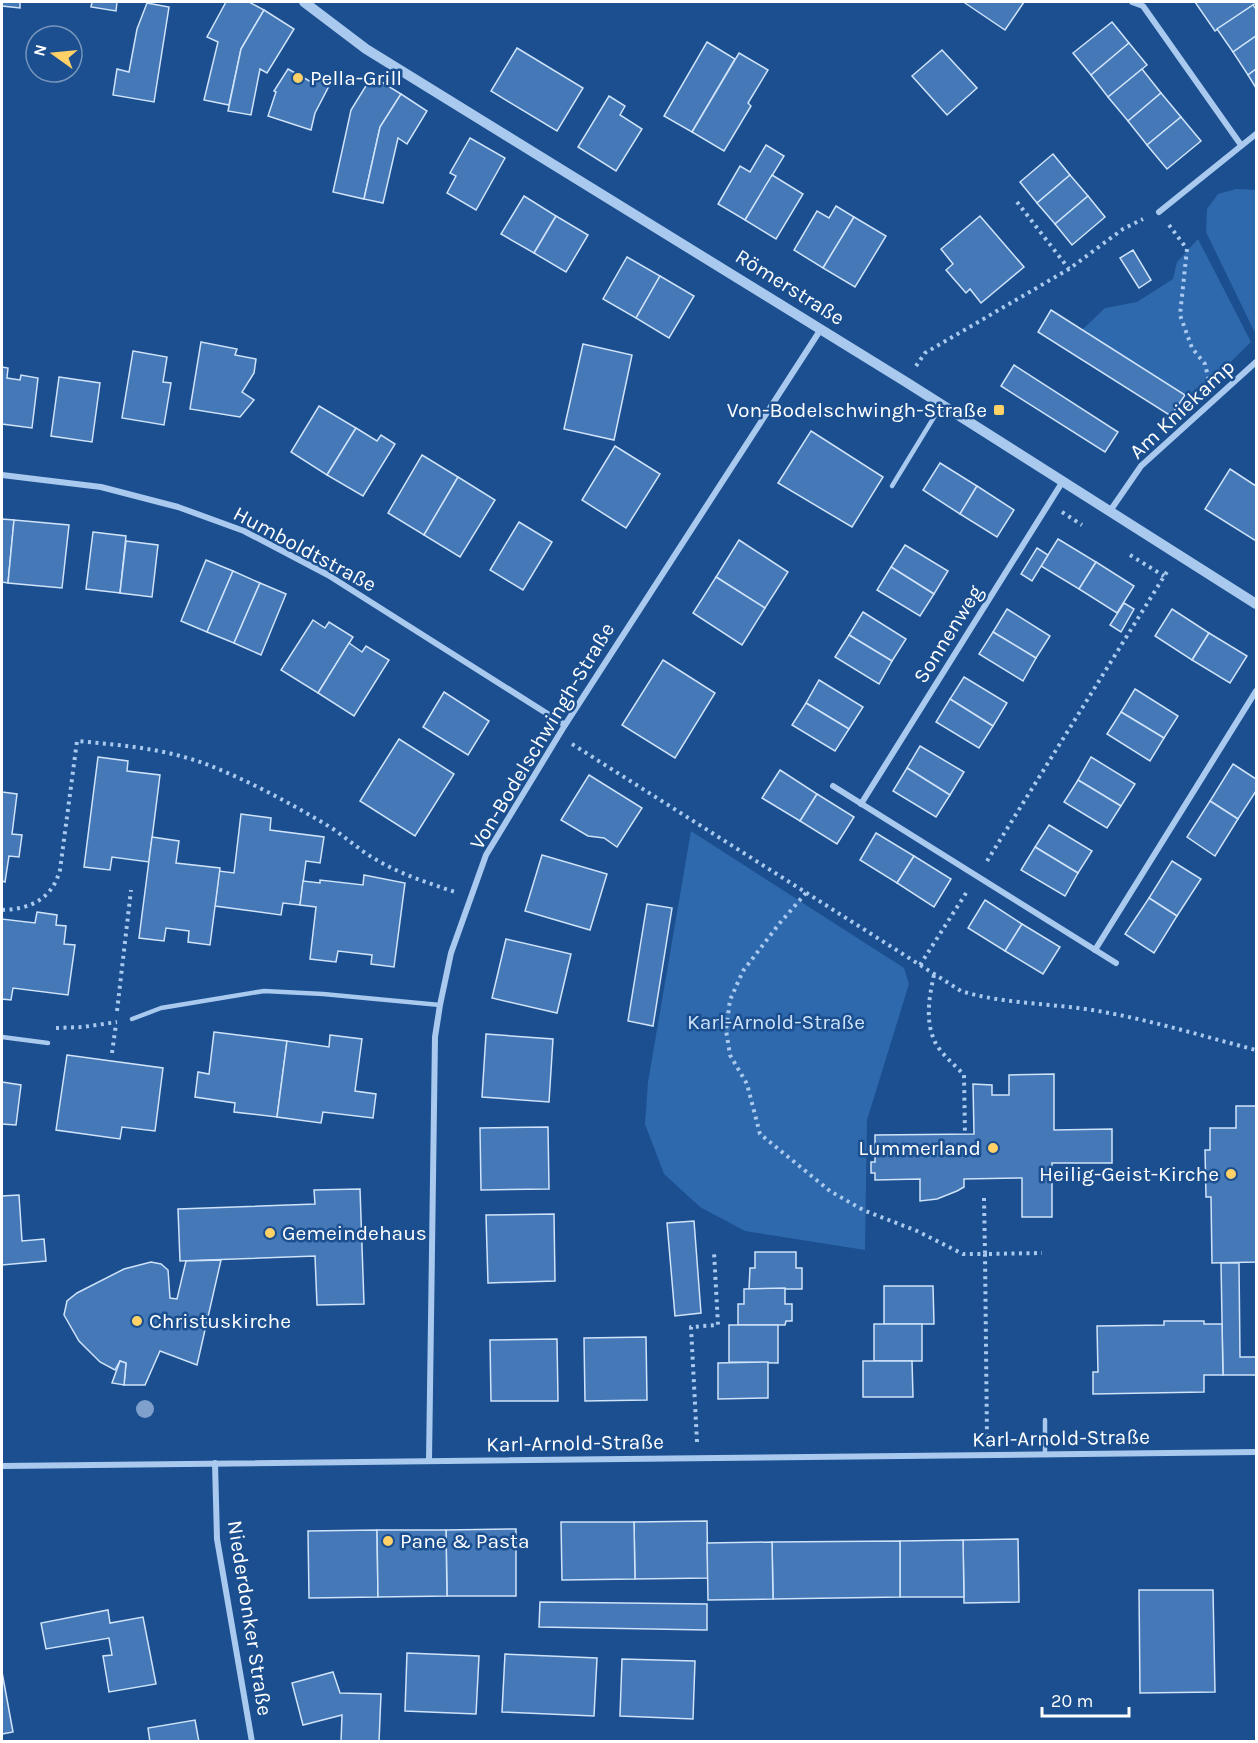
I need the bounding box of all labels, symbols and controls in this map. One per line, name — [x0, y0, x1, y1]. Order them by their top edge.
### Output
north arrow — [24, 24, 84, 84]
text: N — [29, 42, 51, 58]
place label: Pella-Grill — [310, 66, 402, 90]
marker: Pella-Grill — [291, 71, 305, 85]
street label: Römerstraße — [731, 244, 849, 330]
street label: Am Kniekamp — [1125, 354, 1239, 464]
place label: Von-Bodelschwingh-Straße — [727, 398, 987, 422]
marker: Von-Bodelschwingh-Straße — [992, 403, 1006, 417]
street label: Humboldtstraße — [229, 501, 381, 597]
street label: Sonnenweg — [908, 581, 988, 687]
street label: Von-Bodelschwingh-Straße — [465, 618, 619, 854]
park label: Karl-Arnold-Straße — [687, 1010, 865, 1034]
place label: Lummerland — [858, 1136, 981, 1160]
marker: Lummerland — [986, 1141, 1000, 1155]
place label: Heilig-Geist-Kirche — [1039, 1162, 1219, 1186]
marker: Heilig-Geist-Kirche — [1224, 1167, 1238, 1181]
place label: Gemeindehaus — [282, 1221, 427, 1245]
marker: Gemeindehaus — [263, 1226, 277, 1240]
place label: Christuskirche — [149, 1309, 291, 1333]
marker: Christuskirche — [130, 1314, 144, 1328]
street label: Karl-Arnold-Straße — [972, 1424, 1150, 1452]
street label: Karl-Arnold-Straße — [486, 1429, 664, 1457]
street label: Niederdonker Straße — [223, 1519, 277, 1717]
place label: Pane & Pasta — [400, 1529, 530, 1553]
marker: Pane & Pasta — [381, 1534, 395, 1548]
scale bar — [1042, 1680, 1129, 1718]
text: 20 m — [1051, 1690, 1093, 1712]

